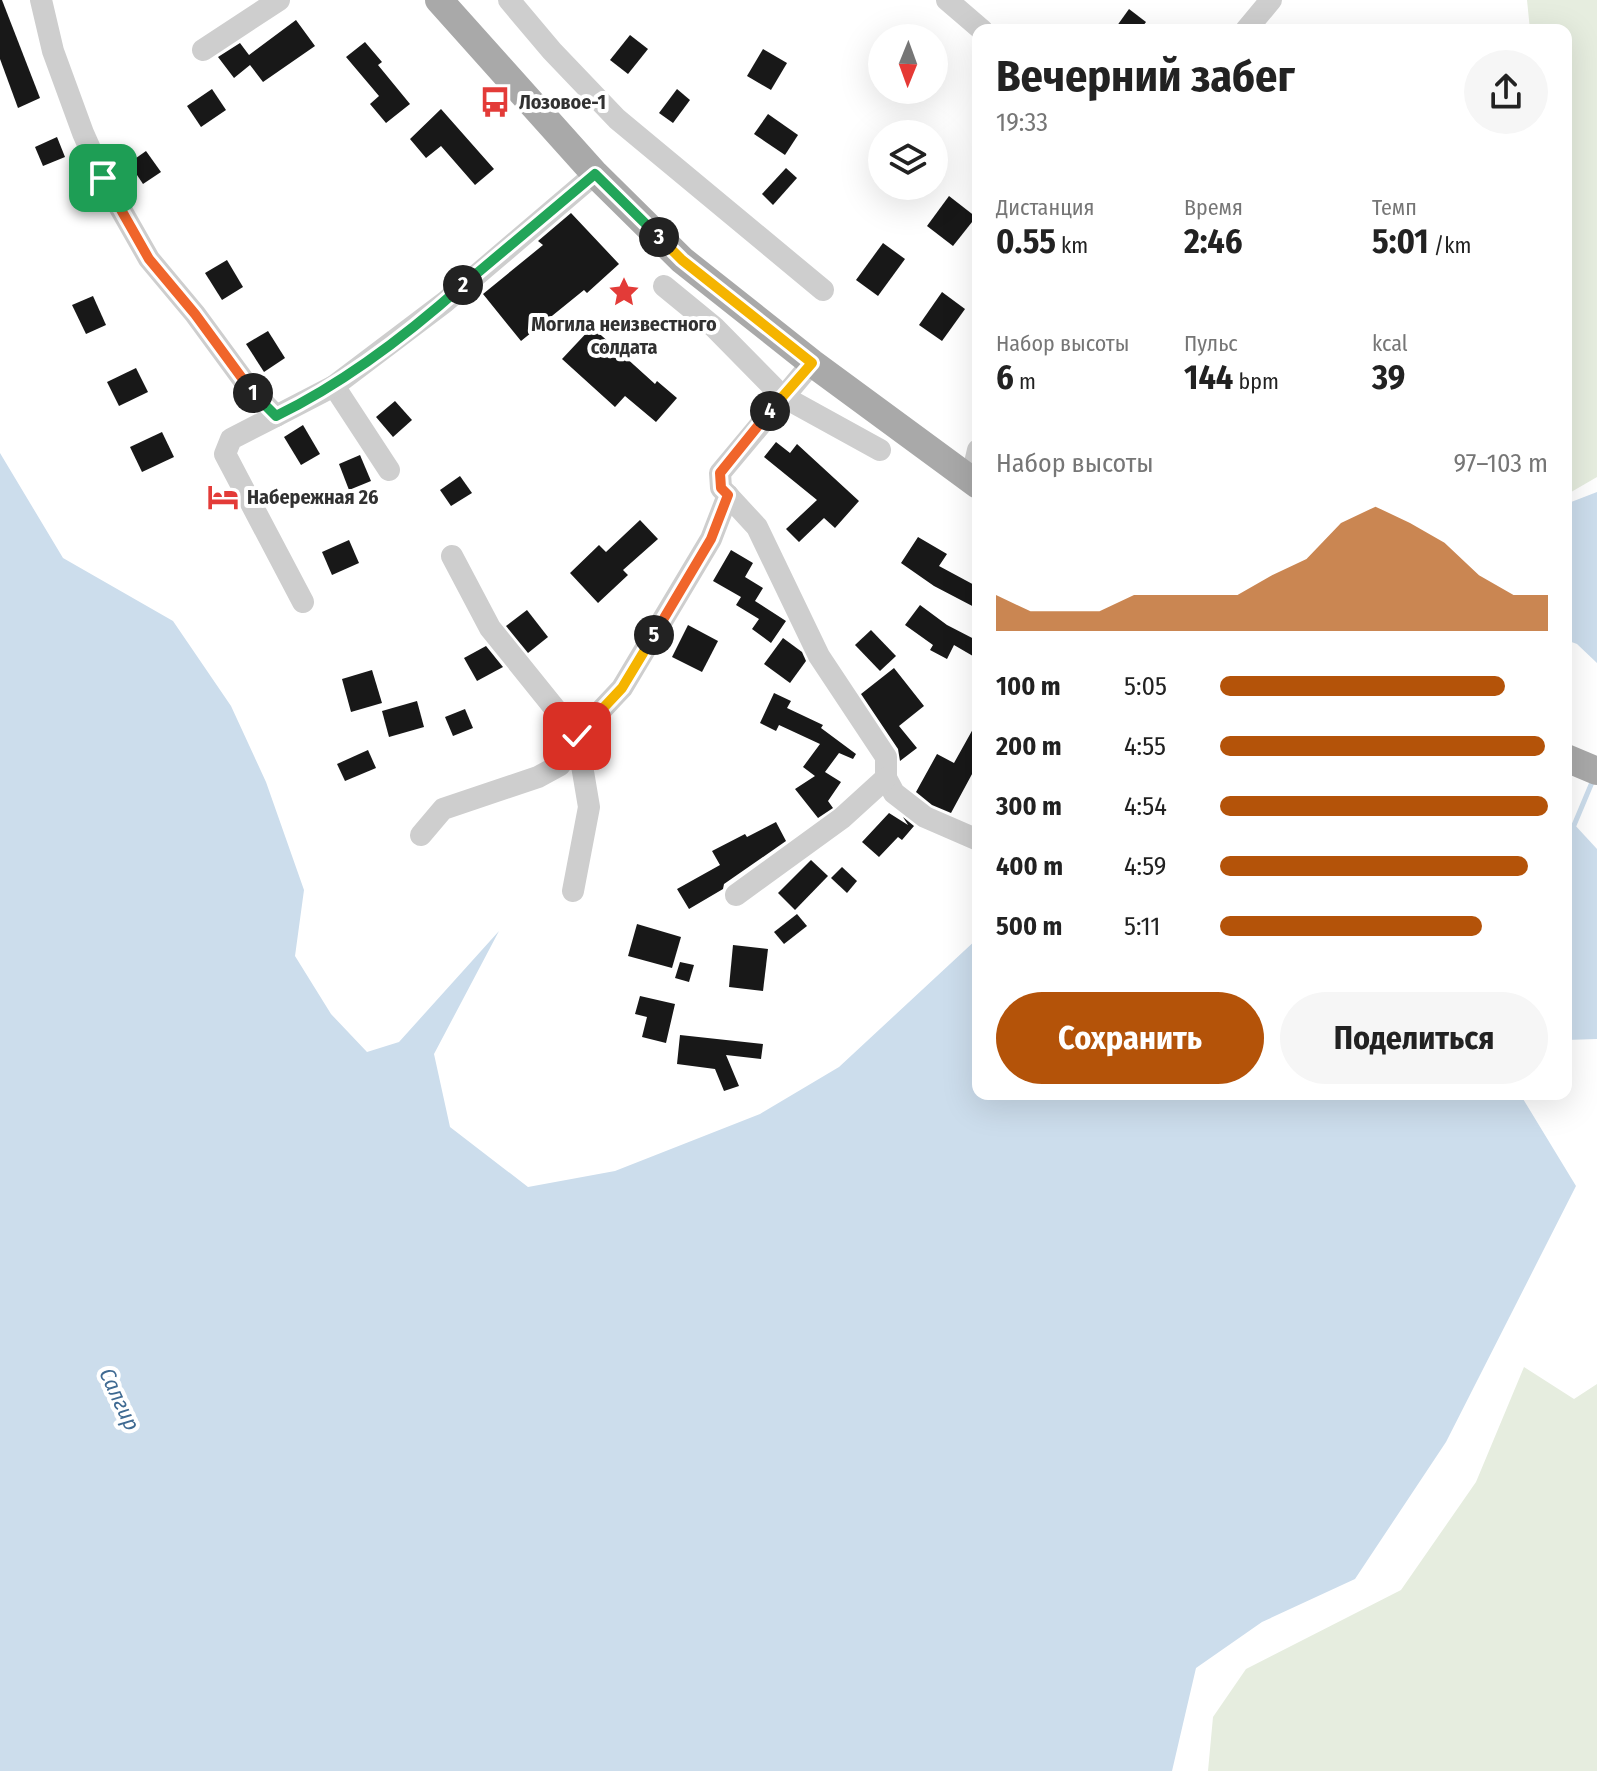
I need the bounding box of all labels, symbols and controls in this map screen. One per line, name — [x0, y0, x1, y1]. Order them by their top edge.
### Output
north arrow — [868, 24, 948, 104]
map controls — [868, 24, 948, 200]
text: Вечерний забег — [996, 50, 1295, 103]
button: share — [1464, 50, 1548, 134]
bus stop icon: Лозовое-1 — [478, 85, 512, 119]
place label: Лозовое-1 — [519, 90, 606, 114]
text: 19:33 — [996, 107, 1048, 138]
button: layers — [868, 120, 948, 200]
pin — [69, 144, 137, 212]
icon: arrive — [81, 156, 125, 200]
text: Дистанция — [996, 194, 1095, 221]
text: Время — [1184, 194, 1243, 221]
text: Темп — [1372, 194, 1417, 221]
pin: 3 — [639, 217, 679, 257]
text: 0.55 — [996, 221, 1056, 262]
text: 2:46 — [1184, 221, 1243, 262]
text: 5:01 — [1372, 221, 1429, 262]
text: 3 — [654, 223, 664, 250]
text: km — [1056, 232, 1088, 259]
text: /km — [1429, 232, 1471, 259]
pin: 2 — [443, 265, 483, 305]
text: 2 — [458, 271, 468, 298]
place icon: Могила неизвестного солдата — [607, 275, 641, 309]
place label: Могила неизвестного солдата — [531, 312, 717, 359]
text: Набор высоты — [996, 330, 1129, 357]
text: Пульс — [1184, 330, 1238, 357]
text: kcal — [1372, 330, 1408, 357]
text: 6 — [996, 357, 1014, 398]
text: 144 — [1184, 357, 1233, 398]
text: 39 — [1372, 357, 1405, 398]
text: m — [1014, 368, 1036, 395]
text: bpm — [1233, 368, 1279, 395]
pin: 1 — [233, 373, 273, 413]
text: 1 — [248, 379, 258, 406]
pin: 4 — [750, 391, 790, 431]
text: 4 — [764, 397, 776, 424]
text: Набор высоты — [996, 448, 1154, 479]
text: 97–103 m — [1453, 448, 1548, 479]
hotel icon: Набережная 26 — [206, 480, 240, 514]
place label: Набережная 26 — [247, 485, 379, 509]
pin: 5 — [634, 615, 674, 655]
text: 5 — [649, 621, 659, 648]
text: 100 m — [996, 671, 1061, 702]
text: 5:05 — [1124, 671, 1167, 702]
pin — [543, 702, 611, 770]
icon: check — [555, 714, 599, 758]
text: 200 m — [996, 731, 1062, 762]
text: 4:55 — [1124, 731, 1166, 762]
text: 300 m — [996, 791, 1062, 822]
text: 4:54 — [1124, 791, 1167, 822]
text: 400 m — [996, 851, 1063, 882]
text: 4:59 — [1124, 851, 1166, 882]
text: 500 m — [996, 911, 1062, 942]
text: 5:11 — [1124, 911, 1160, 942]
button: Сохранить — [996, 992, 1264, 1084]
button: Поделиться — [1280, 992, 1548, 1084]
water label: Салгир — [93, 1364, 146, 1435]

